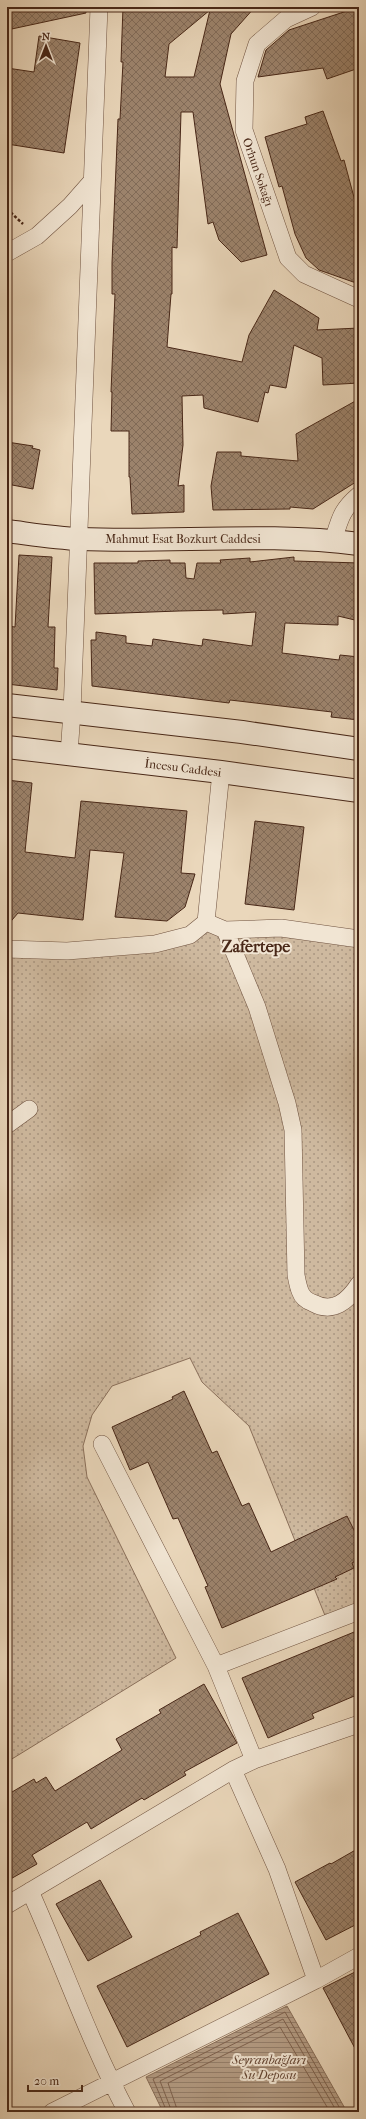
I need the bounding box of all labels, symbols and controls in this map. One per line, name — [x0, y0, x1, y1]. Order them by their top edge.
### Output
north arrow — [26, 26, 66, 66]
text: N — [42, 30, 51, 43]
street label: Orhun Sokağı — [240, 136, 276, 208]
street label: Mahmut Esat Bozkurt Caddesi — [105, 532, 261, 546]
street label: İncesu Caddesi — [144, 755, 223, 780]
district label: Zafertepe — [222, 937, 290, 957]
water label: Seyranbağları Su Deposu — [231, 2052, 306, 2082]
scale bar — [28, 2067, 82, 2093]
text: 20 m — [34, 2074, 59, 2088]

